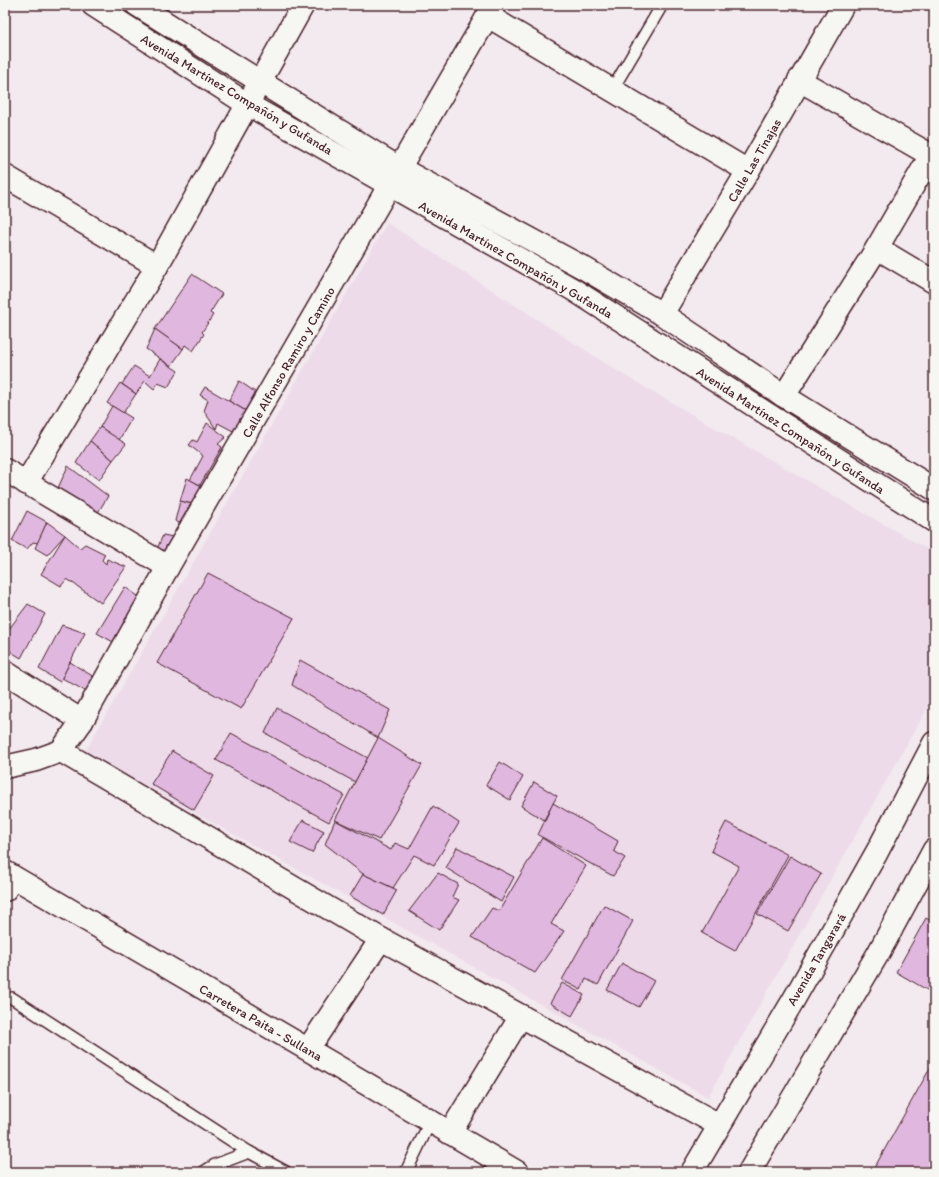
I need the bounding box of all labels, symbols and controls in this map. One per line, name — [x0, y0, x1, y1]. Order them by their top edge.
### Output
street label: Avenida Martínez Compañón y Gufanda — [138, 31, 336, 158]
street label: Calle Las Tinajas — [724, 116, 784, 205]
street label: Avenida Martínez Compañón y Gufanda — [416, 198, 615, 321]
street label: Calle Alfonso Ramiro y Camino — [239, 284, 338, 441]
street label: Avenida Martínez Compañón y Gufanda — [694, 364, 888, 497]
street label: Avenida Tangarará — [784, 910, 849, 1008]
street label: Carretera Paita - Sullana — [196, 981, 325, 1064]

